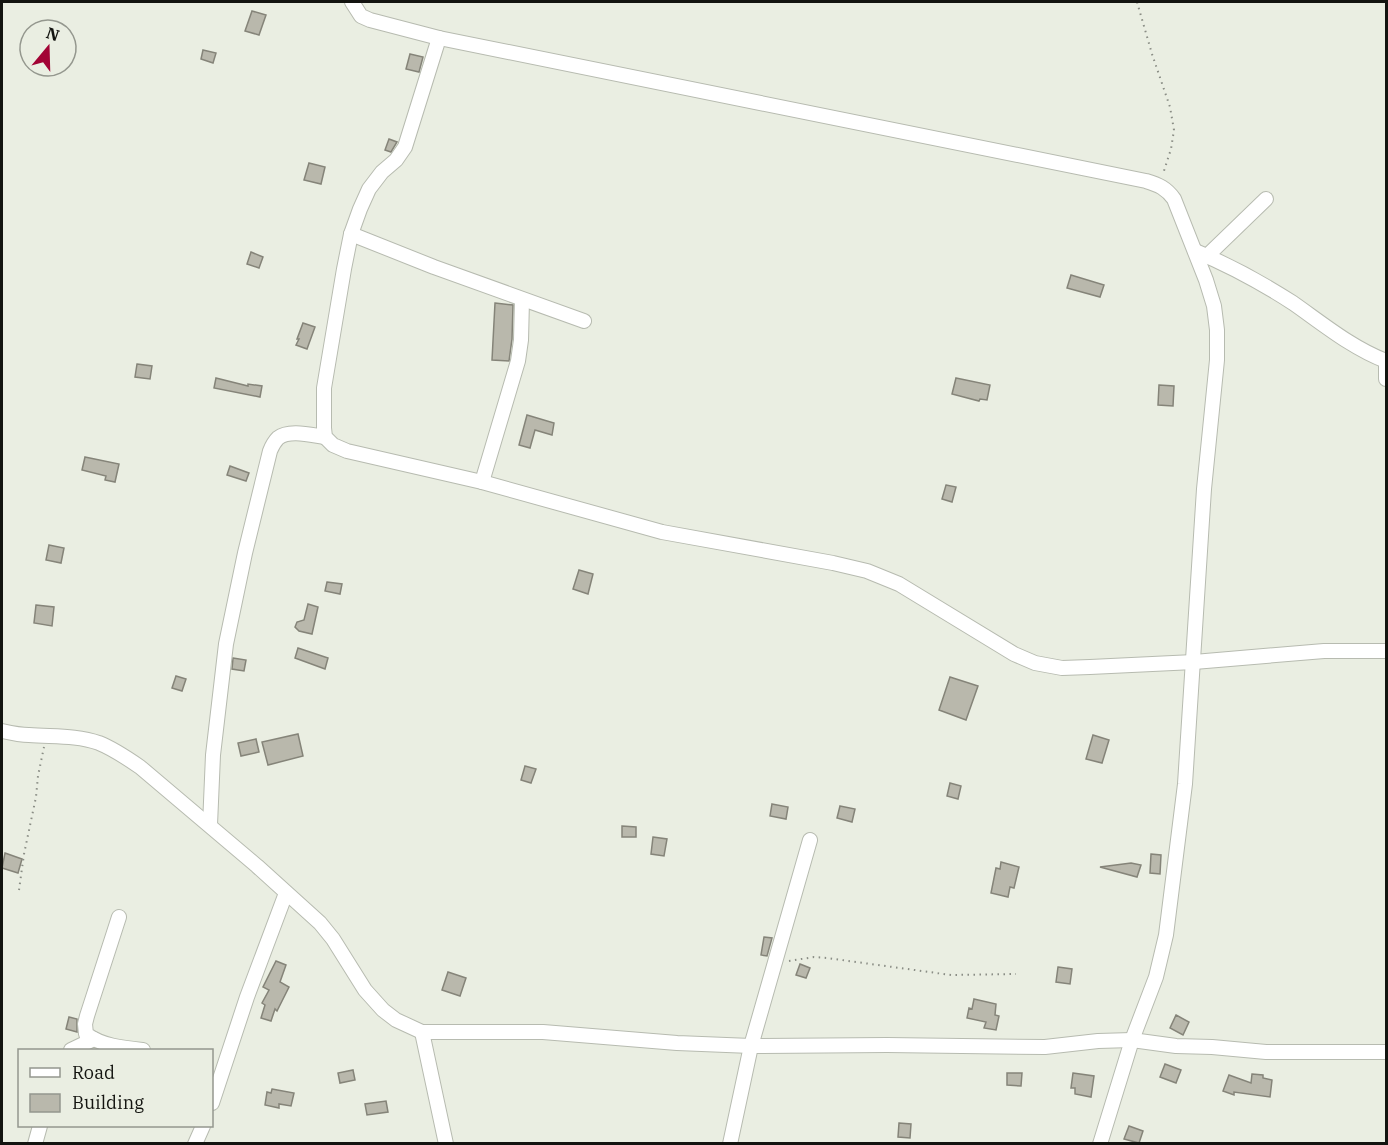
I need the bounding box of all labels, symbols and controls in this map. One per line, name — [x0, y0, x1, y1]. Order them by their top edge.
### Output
north arrow — [18, 18, 78, 78]
text: N — [44, 22, 62, 45]
legend — [18, 1049, 213, 1127]
text: Road — [72, 1061, 115, 1084]
text: Building — [72, 1091, 144, 1114]

